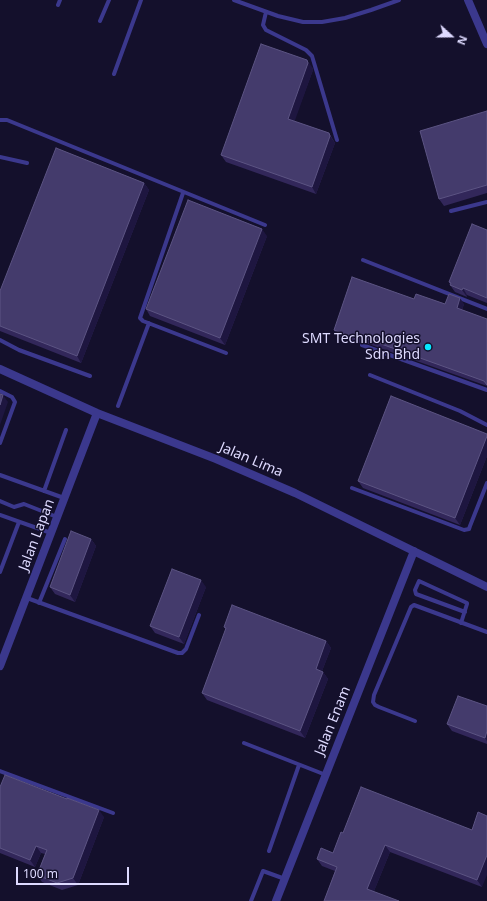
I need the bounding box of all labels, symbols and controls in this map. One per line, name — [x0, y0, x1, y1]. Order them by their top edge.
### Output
north arrow — [431, 16, 471, 56]
text: N — [454, 34, 471, 47]
place label: SMT Technologies Sdn Bhd — [302, 331, 420, 364]
marker: SMT Technologies Sdn Bhd — [423, 342, 433, 352]
street label: Jalan Lima — [217, 439, 285, 481]
street label: Jalan Lapan — [16, 497, 58, 573]
street label: Jalan Enam — [312, 684, 354, 758]
scale bar — [18, 859, 131, 885]
text: 100 m — [23, 865, 58, 882]

